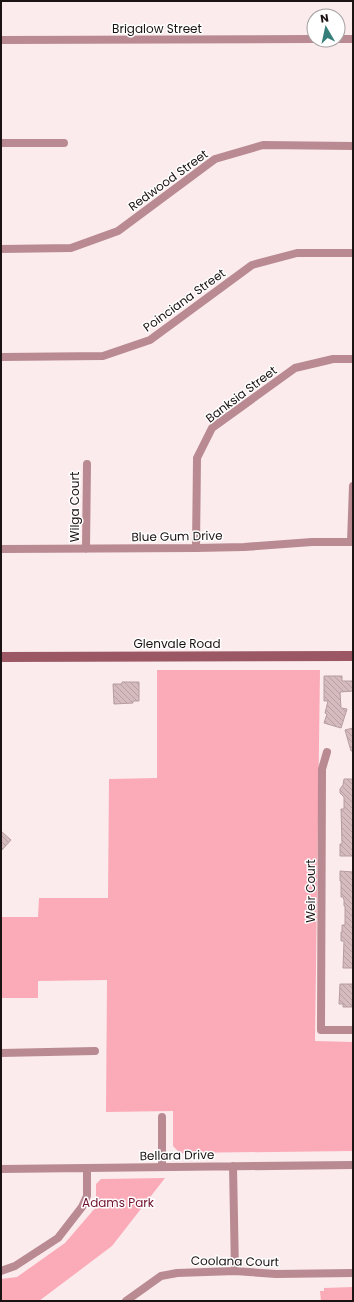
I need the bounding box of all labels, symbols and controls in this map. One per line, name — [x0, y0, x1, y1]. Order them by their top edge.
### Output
north arrow — [306, 8, 346, 48]
text: N — [319, 10, 330, 27]
street label: Brigalow Street — [112, 20, 202, 37]
street label: Redwood Street — [125, 145, 211, 215]
street label: Poinciana Street — [139, 264, 229, 336]
street label: Banksia Street — [202, 362, 280, 426]
street label: Wilga Court — [66, 472, 83, 542]
street label: Blue Gum Drive — [131, 527, 223, 545]
street label: Glenvale Road — [133, 635, 221, 652]
street label: Weir Court — [302, 859, 319, 923]
street label: Bellara Drive — [140, 1146, 214, 1164]
park label: Adams Park — [82, 1194, 155, 1211]
street label: Coolana Court — [191, 1252, 279, 1270]

